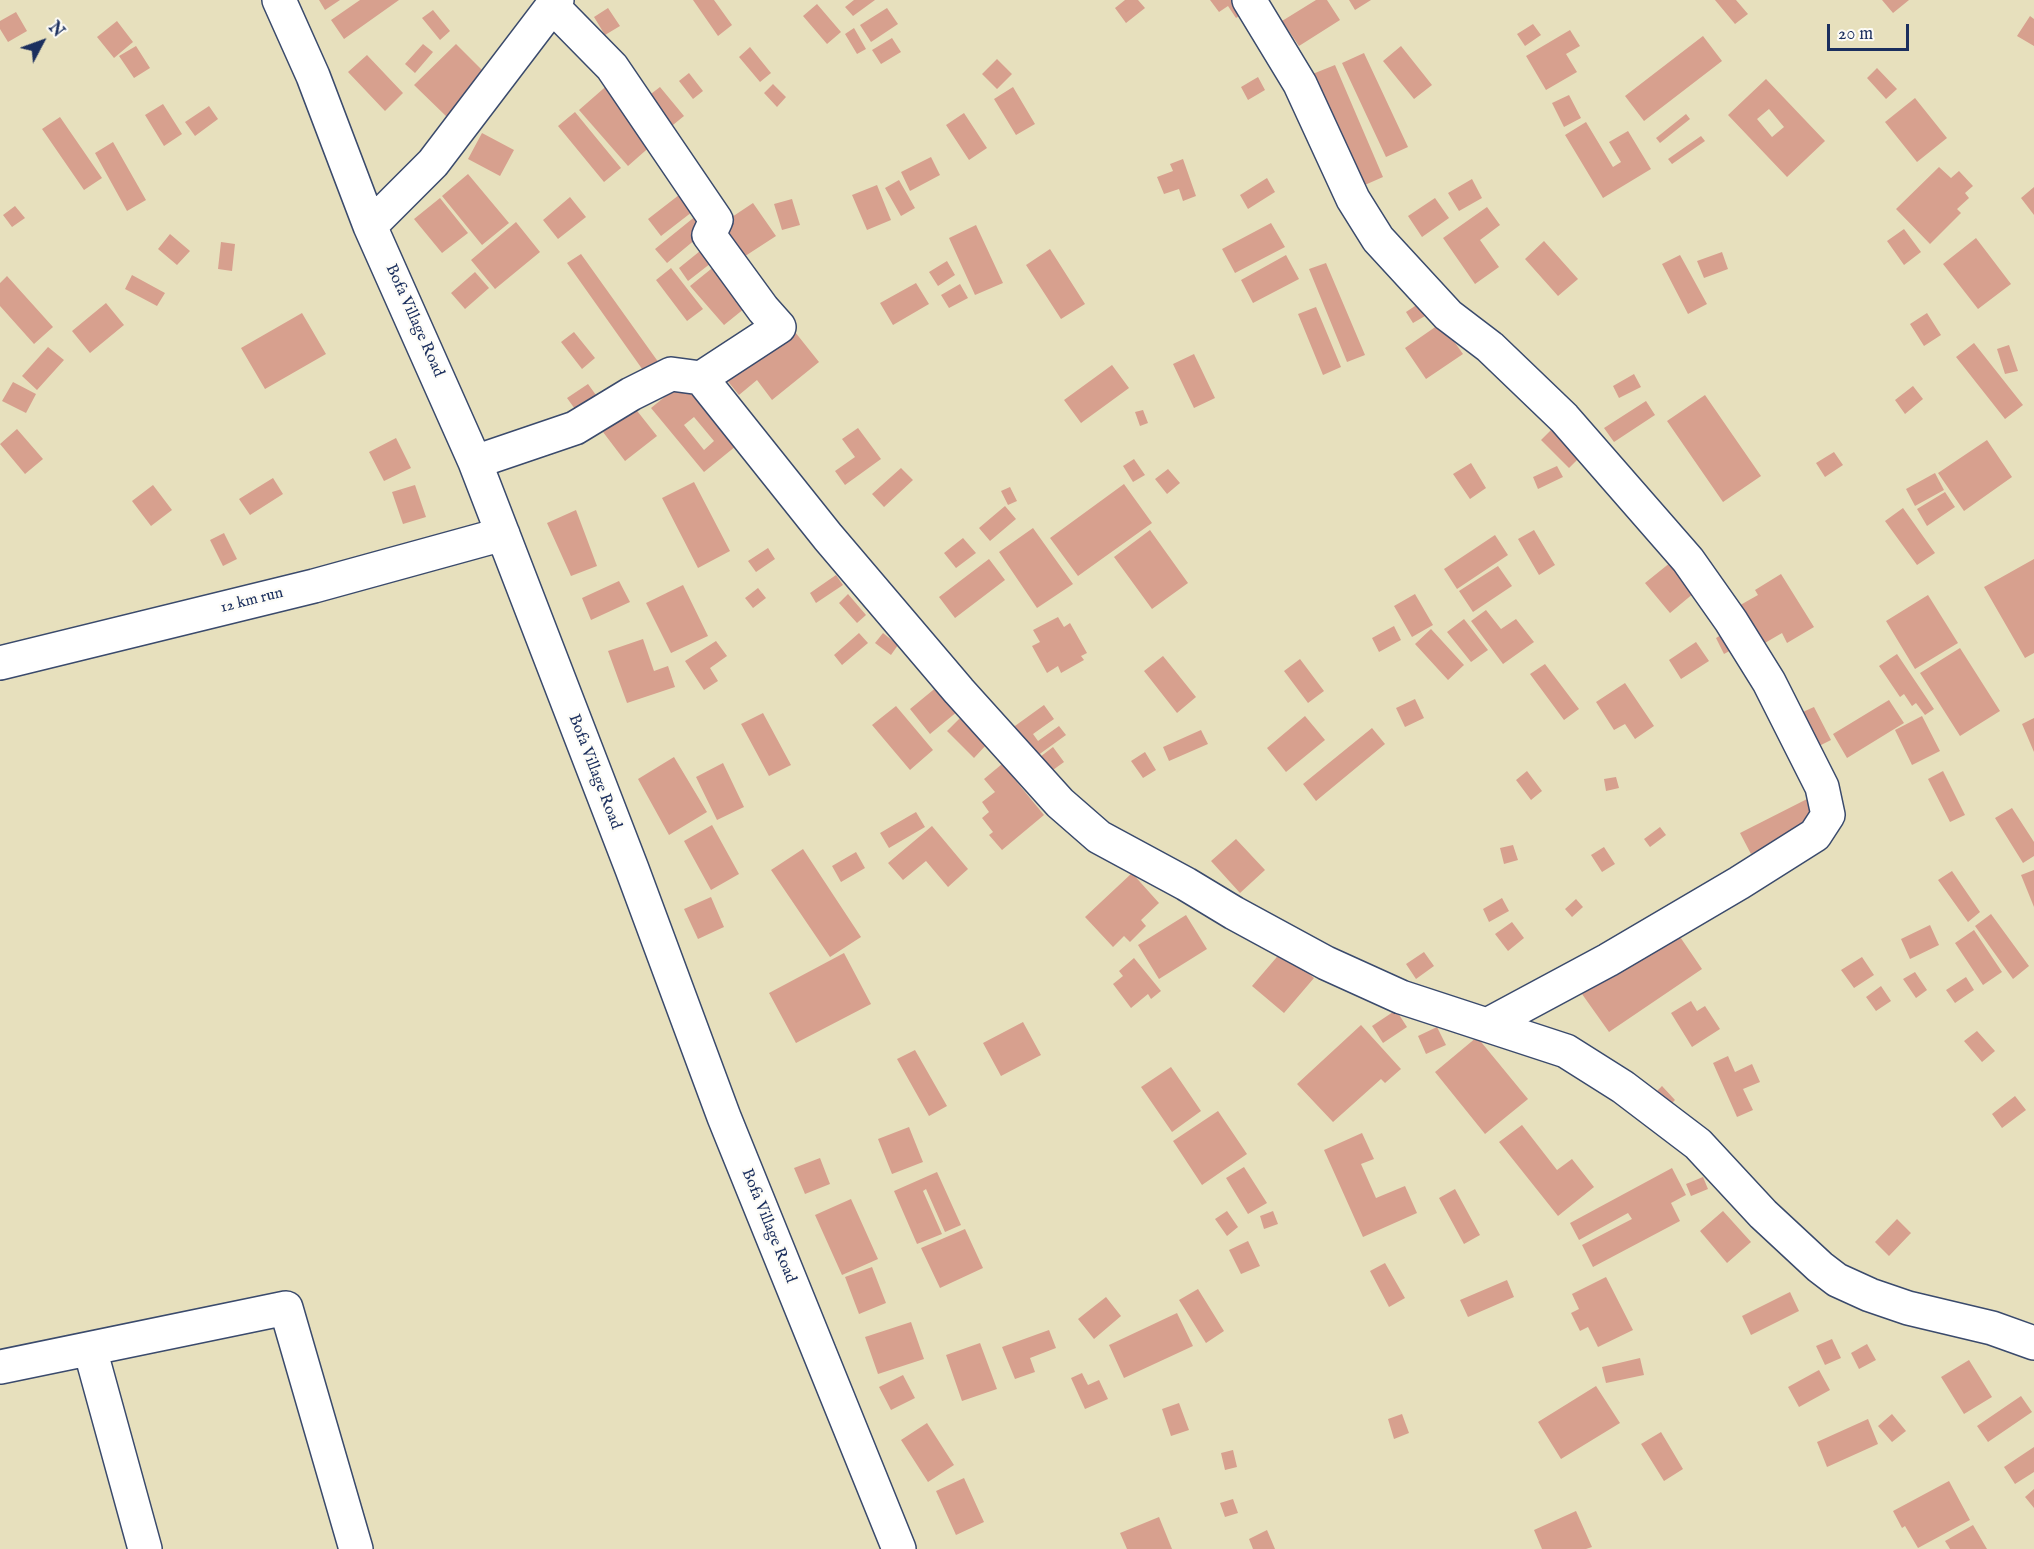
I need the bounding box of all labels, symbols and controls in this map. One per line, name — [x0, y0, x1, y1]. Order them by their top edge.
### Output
north arrow — [12, 12, 72, 72]
scale bar — [1830, 12, 1912, 50]
text: N — [43, 18, 68, 42]
text: 20 m — [1838, 23, 1873, 46]
street label: Bofa Village Road — [381, 262, 447, 380]
street label: 12 km run — [219, 584, 285, 618]
street label: Bofa Village Road — [563, 712, 625, 832]
street label: Bofa Village Road — [736, 1166, 800, 1286]

